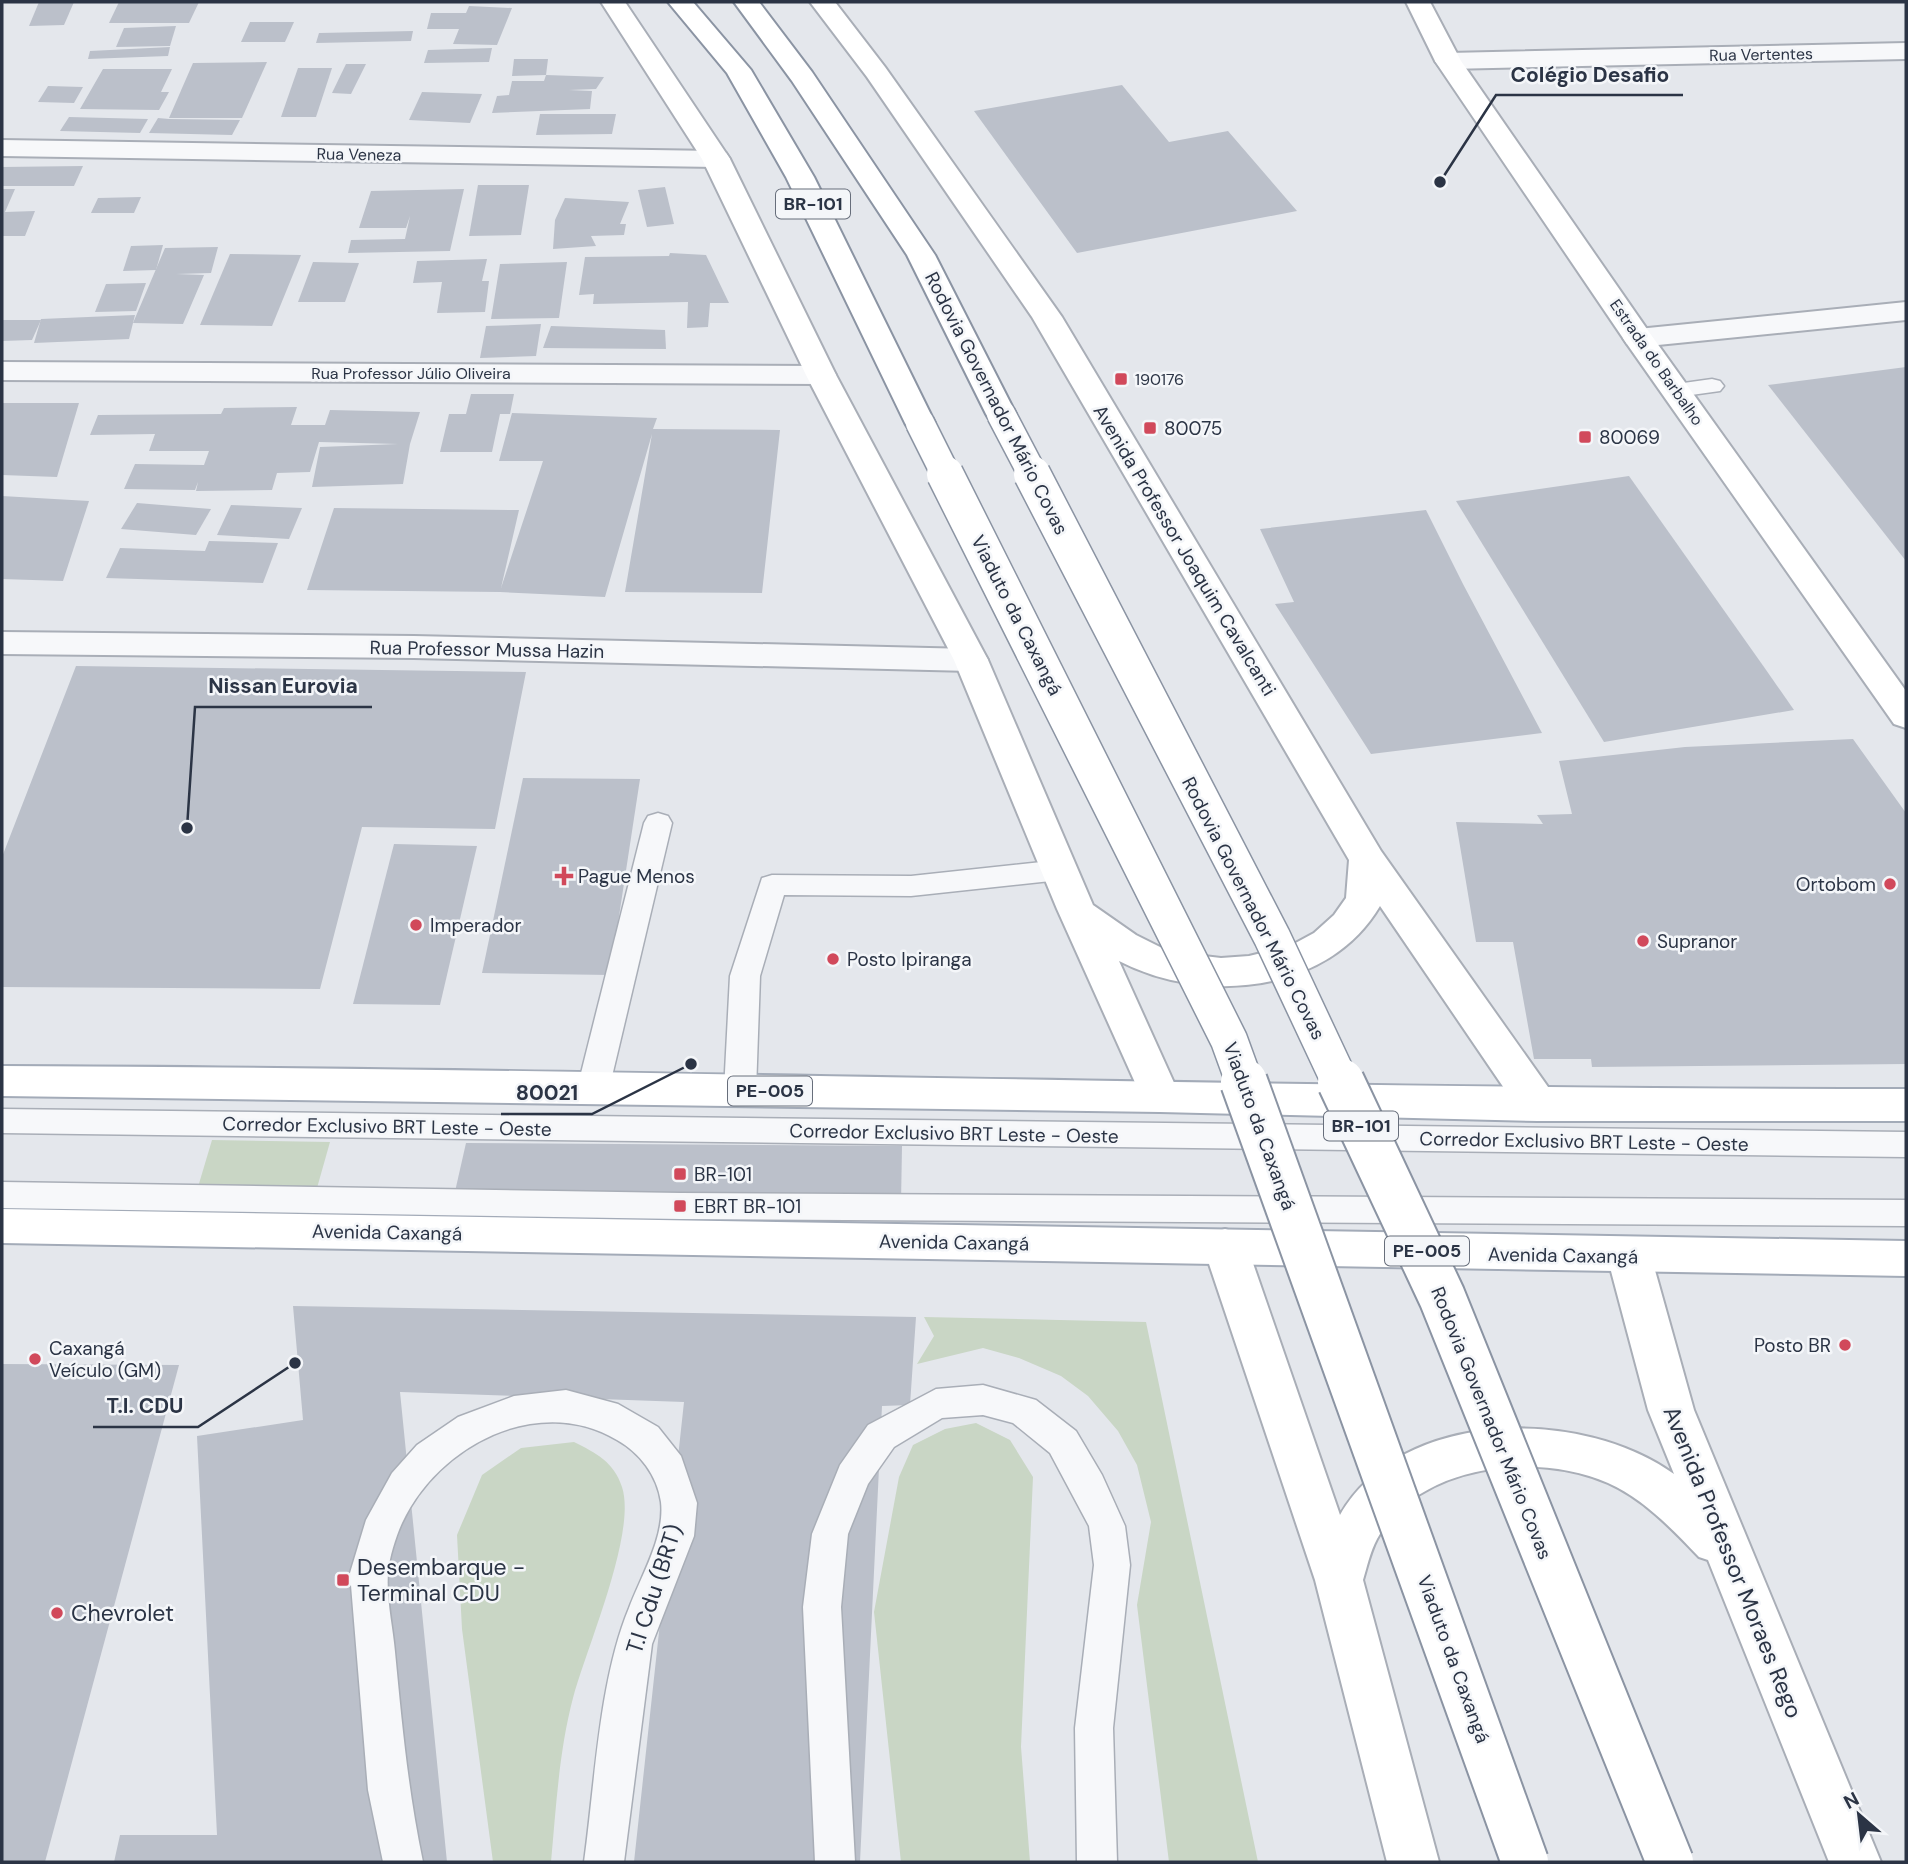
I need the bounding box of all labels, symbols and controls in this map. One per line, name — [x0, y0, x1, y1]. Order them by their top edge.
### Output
street label: Rua Vertentes — [1709, 43, 1813, 66]
callout: Colégio Desafio — [1496, 53, 1683, 95]
text: Colégio Desafio — [1511, 61, 1669, 89]
street label: Rua Veneza — [316, 143, 402, 166]
road number: BR-101 — [776, 190, 850, 218]
street label: Rodovia Governador Mário Covas — [919, 268, 1074, 539]
street label: Estrada do Barbalho — [1605, 295, 1708, 430]
street label: Rua Professor Júlio Oliveira — [311, 363, 511, 384]
place label: 190176 — [1135, 369, 1184, 390]
marker: 190176 — [1113, 371, 1129, 387]
street label: Avenida Professor Joaquim Cavalcanti — [1088, 400, 1282, 700]
place label: 80075 — [1164, 416, 1222, 441]
marker: 80075 — [1142, 420, 1158, 436]
place label: 80069 — [1599, 425, 1660, 450]
marker: 80069 — [1577, 429, 1593, 445]
street label: Viaduto da Caxangá — [965, 531, 1068, 700]
street label: Rua Professor Mussa Hazin — [369, 635, 604, 664]
callout: Nissan Eurovia — [195, 665, 372, 707]
text: Nissan Eurovia — [208, 672, 358, 700]
street label: Rodovia Governador Mário Covas — [1176, 773, 1331, 1044]
place label: Pague Menos — [578, 864, 695, 889]
marker: Pague Menos — [556, 868, 572, 884]
place label: Ortobom — [1796, 872, 1876, 897]
marker: Ortobom — [1882, 876, 1898, 892]
place label: Imperador — [430, 913, 522, 938]
marker: Imperador — [408, 917, 424, 933]
place label: Supranor — [1657, 929, 1737, 954]
marker: Supranor — [1635, 933, 1651, 949]
place label: Posto Ipiranga — [847, 947, 971, 972]
marker: Posto Ipiranga — [825, 951, 841, 967]
street label: Viaduto da Caxangá — [1218, 1039, 1301, 1213]
callout: 80021 — [501, 1072, 592, 1114]
road number: PE-005 — [728, 1076, 812, 1106]
text: 80021 — [516, 1079, 578, 1107]
street label: Corredor Exclusivo BRT Leste - Oeste — [222, 1111, 552, 1142]
road number: BR-101 — [1324, 1112, 1398, 1140]
street label: Corredor Exclusivo BRT Leste - Oeste — [789, 1118, 1119, 1149]
street label: Corredor Exclusivo BRT Leste - Oeste — [1419, 1126, 1749, 1157]
place label: BR-101 — [694, 1162, 752, 1187]
marker: BR-101 — [672, 1166, 688, 1182]
place label: EBRT BR-101 — [694, 1194, 801, 1219]
marker: EBRT BR-101 — [672, 1198, 688, 1214]
street label: Avenida Caxangá — [312, 1219, 462, 1246]
street label: Avenida Caxangá — [879, 1229, 1029, 1256]
road number: PE-005 — [1385, 1236, 1469, 1266]
street label: Avenida Caxangá — [1488, 1242, 1638, 1269]
street label: Rodovia Governador Mário Covas — [1425, 1283, 1558, 1563]
place label: Posto BR — [1754, 1333, 1831, 1358]
place label: Caxangá Veículo (GM) — [49, 1336, 161, 1383]
marker: Posto BR — [1837, 1337, 1853, 1353]
marker: Caxangá Veículo (GM) — [27, 1351, 43, 1367]
callout: T.I. CDU — [93, 1385, 198, 1427]
text: T.I. CDU — [107, 1392, 183, 1420]
street label: Avenida Professor Moraes Rego — [1657, 1402, 1809, 1722]
street label: T.I Cdu (BRT) — [619, 1520, 689, 1658]
place label: Desembarque - Terminal CDU — [357, 1552, 525, 1608]
marker: Desembarque - Terminal CDU — [335, 1572, 351, 1588]
street label: Viaduto da Caxangá — [1412, 1572, 1495, 1746]
place label: Chevrolet — [71, 1598, 174, 1628]
marker: Chevrolet — [49, 1605, 65, 1621]
north arrow — [1824, 1780, 1894, 1850]
text: N — [1839, 1786, 1863, 1815]

